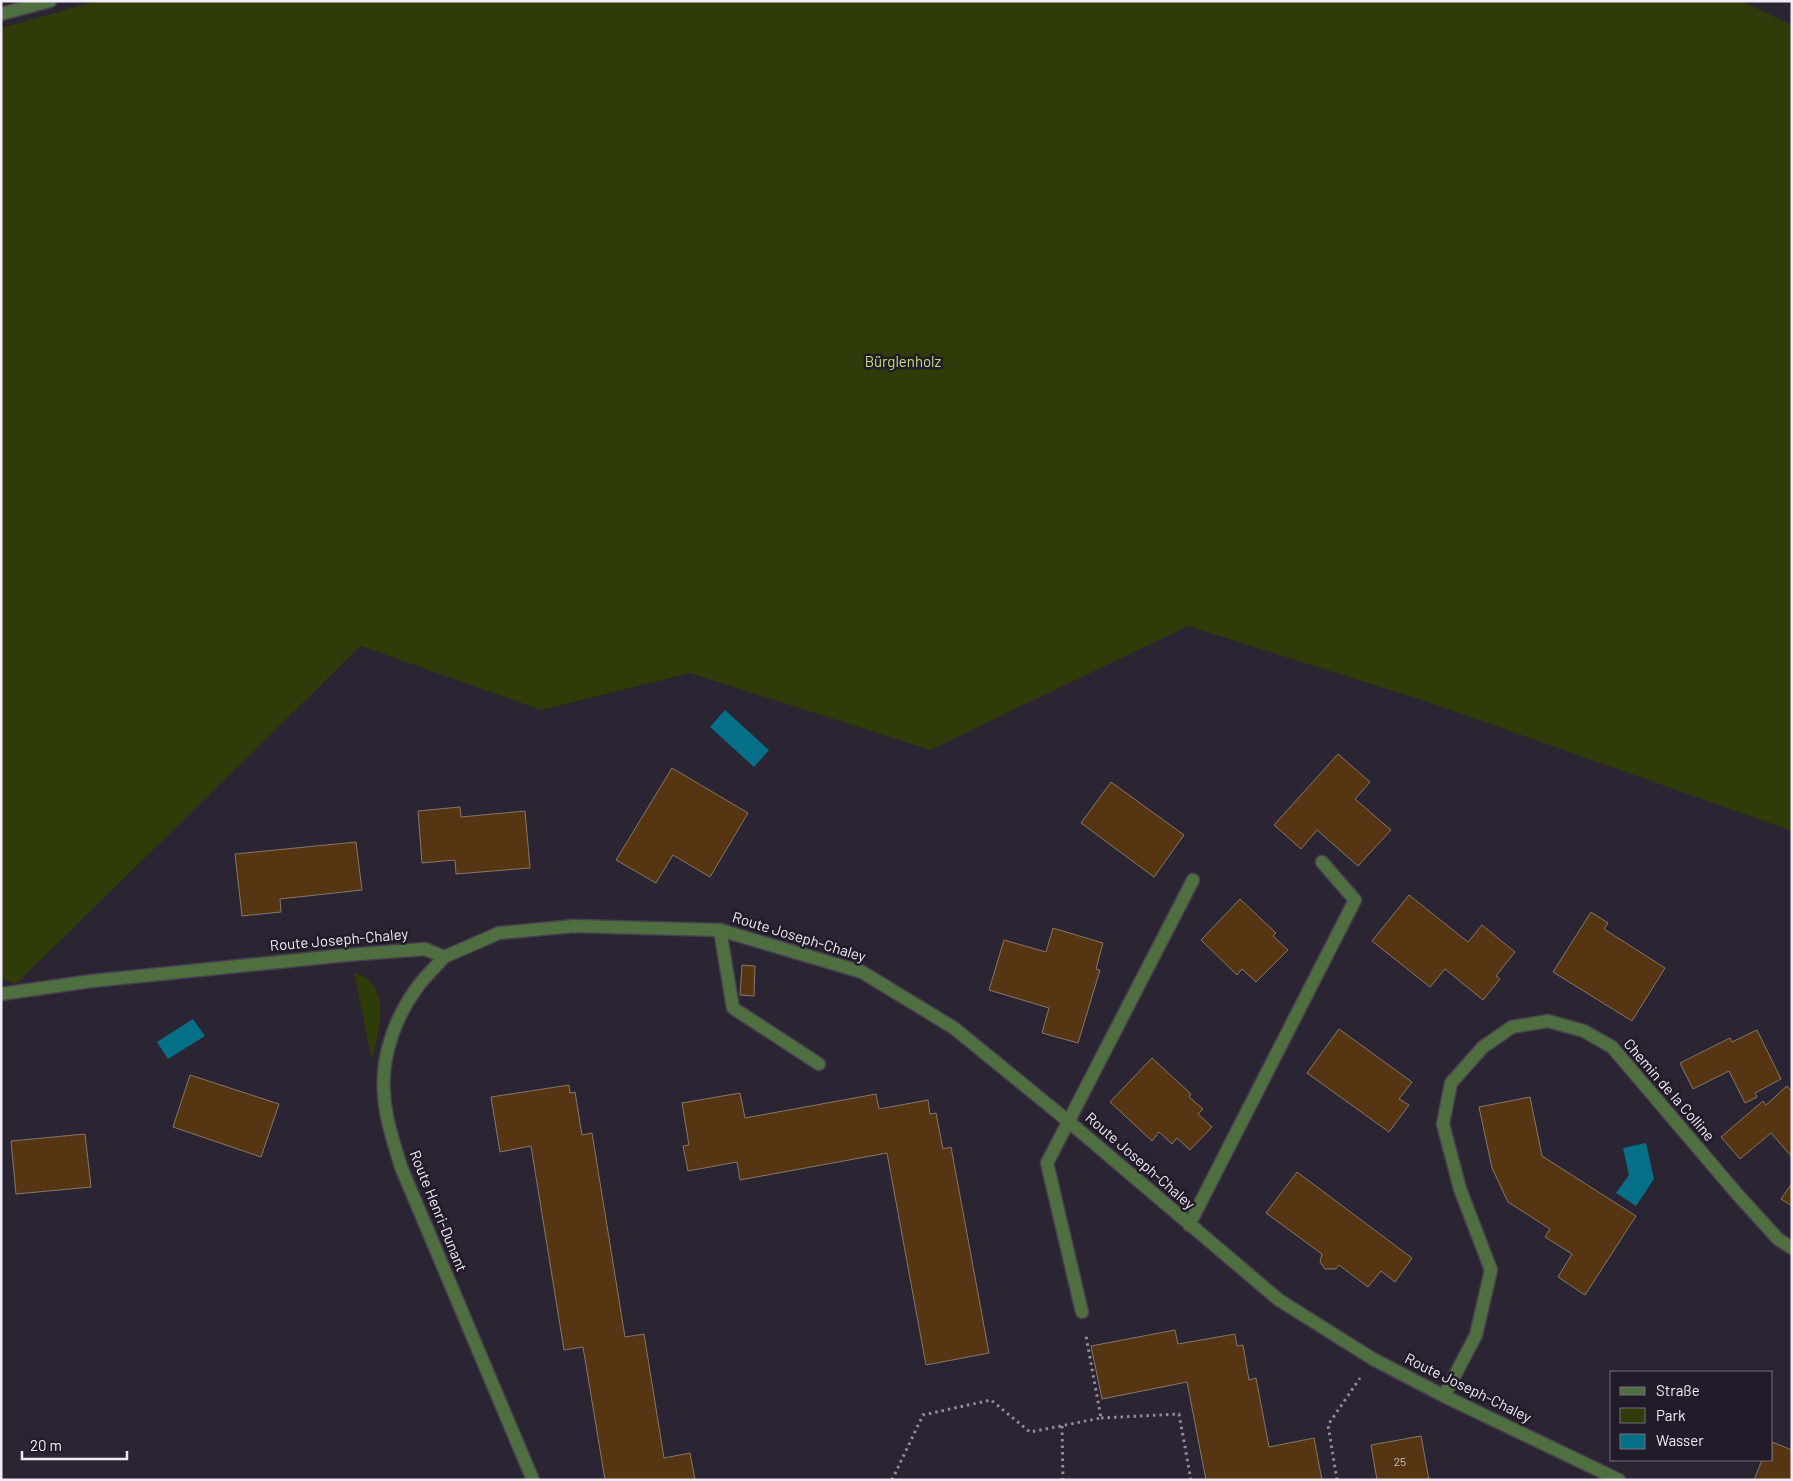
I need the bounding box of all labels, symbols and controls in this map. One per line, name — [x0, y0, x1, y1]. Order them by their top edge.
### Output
park label: Bürglenholz — [865, 352, 942, 370]
street label: Route Joseph-Chaley — [730, 907, 868, 965]
street label: Route Joseph-Chaley — [269, 924, 409, 954]
street label: Chemin de la Colline — [1620, 1035, 1719, 1144]
street label: Route Joseph-Chaley — [1082, 1108, 1199, 1213]
street label: Route Henri-Dunant — [406, 1147, 471, 1274]
street label: Route Joseph-Chaley — [1402, 1349, 1535, 1426]
legend — [1610, 1371, 1773, 1461]
text: Straße — [1656, 1381, 1700, 1399]
text: Park — [1656, 1406, 1686, 1424]
scale bar — [22, 1428, 128, 1460]
text: Wasser — [1656, 1431, 1704, 1449]
text: 20 m — [30, 1436, 62, 1454]
house number: 25 — [1394, 1454, 1406, 1468]

